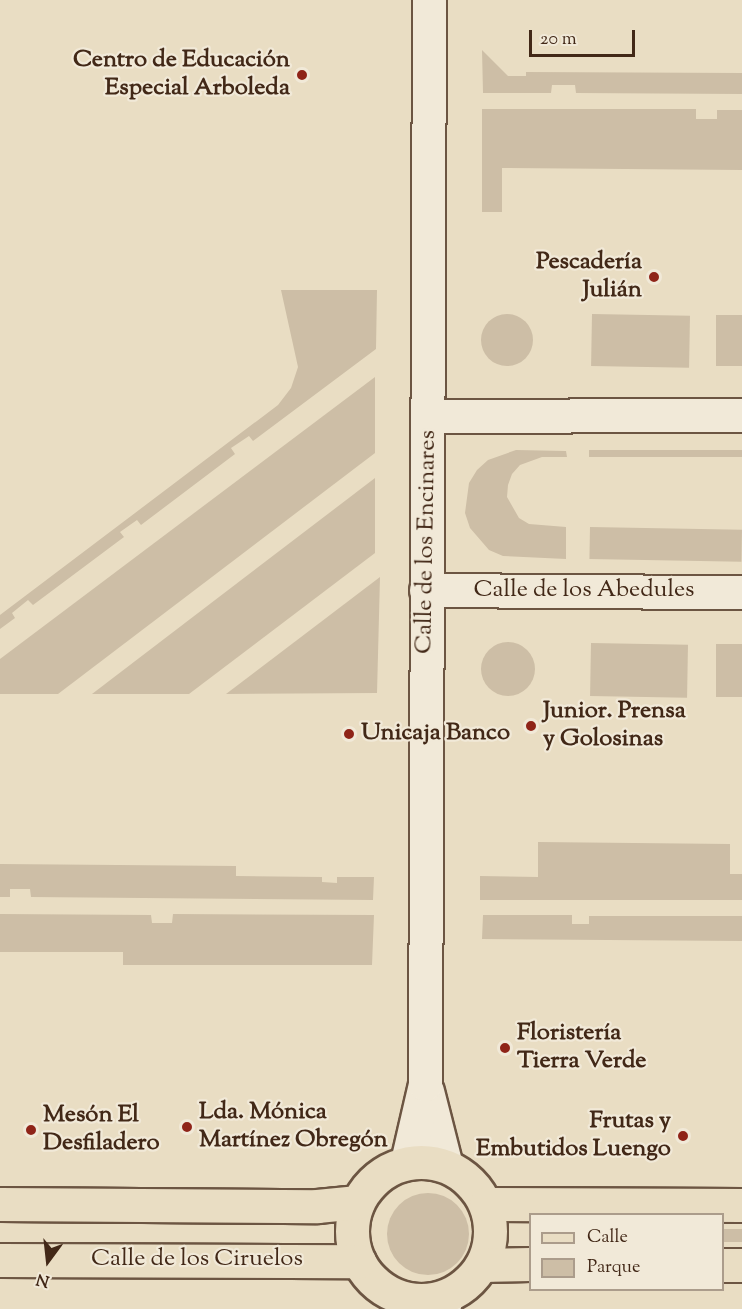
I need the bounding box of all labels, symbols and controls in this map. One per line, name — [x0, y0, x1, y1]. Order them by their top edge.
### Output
scale bar — [532, 18, 638, 56]
text: 20 m — [540, 27, 577, 53]
place label: Centro de Educación Especial Arboleda — [73, 47, 290, 103]
marker: Centro de Educación Especial Arboleda — [295, 68, 309, 82]
place label: Pescadería Julián — [536, 249, 642, 305]
marker: Pescadería Julián — [647, 270, 661, 284]
street label: Calle de los Encinares — [411, 430, 443, 654]
street label: Calle de los Abedules — [473, 577, 695, 605]
place label: Junior. Prensa y Golosinas — [543, 698, 686, 754]
marker: Junior. Prensa y Golosinas — [524, 719, 538, 733]
place label: Unicaja Banco — [361, 720, 510, 748]
marker: Unicaja Banco — [342, 727, 356, 741]
place label: Floristería Tierra Verde — [517, 1020, 646, 1076]
marker: Floristería Tierra Verde — [498, 1041, 512, 1055]
place label: Lda. Mónica Martínez Obregón — [199, 1099, 388, 1155]
place label: Mesón El Desfiladero — [43, 1102, 160, 1158]
place label: Frutas y Embutidos Luengo — [476, 1108, 671, 1164]
marker: Lda. Mónica Martínez Obregón — [180, 1120, 194, 1134]
marker: Mesón El Desfiladero — [24, 1123, 38, 1137]
marker: Frutas y Embutidos Luengo — [676, 1129, 690, 1143]
legend — [529, 1213, 724, 1291]
text: Calle — [587, 1225, 628, 1251]
north arrow — [18, 1231, 78, 1291]
street label: Calle de los Ciruelos — [91, 1246, 303, 1274]
text: Parque — [587, 1255, 640, 1281]
text: N — [34, 1266, 52, 1292]

